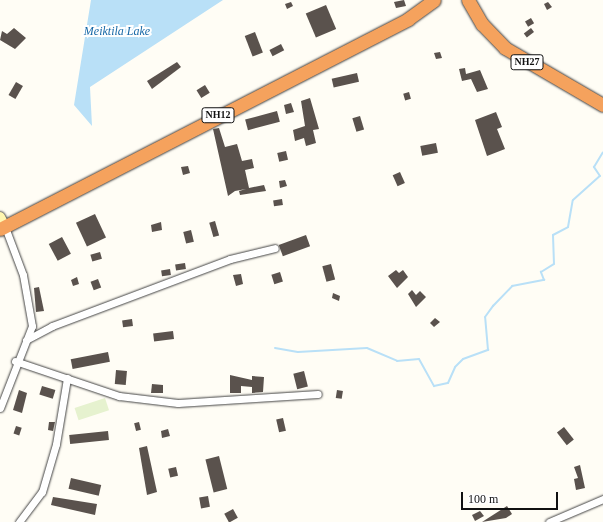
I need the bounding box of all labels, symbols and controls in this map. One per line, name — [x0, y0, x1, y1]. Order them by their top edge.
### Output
water label: Meiktila Lake — [84, 25, 150, 39]
road number: NH27 — [510, 54, 544, 70]
road number: NH12 — [201, 107, 235, 123]
scale bar — [463, 484, 560, 510]
text: 100 m — [468, 492, 498, 506]

